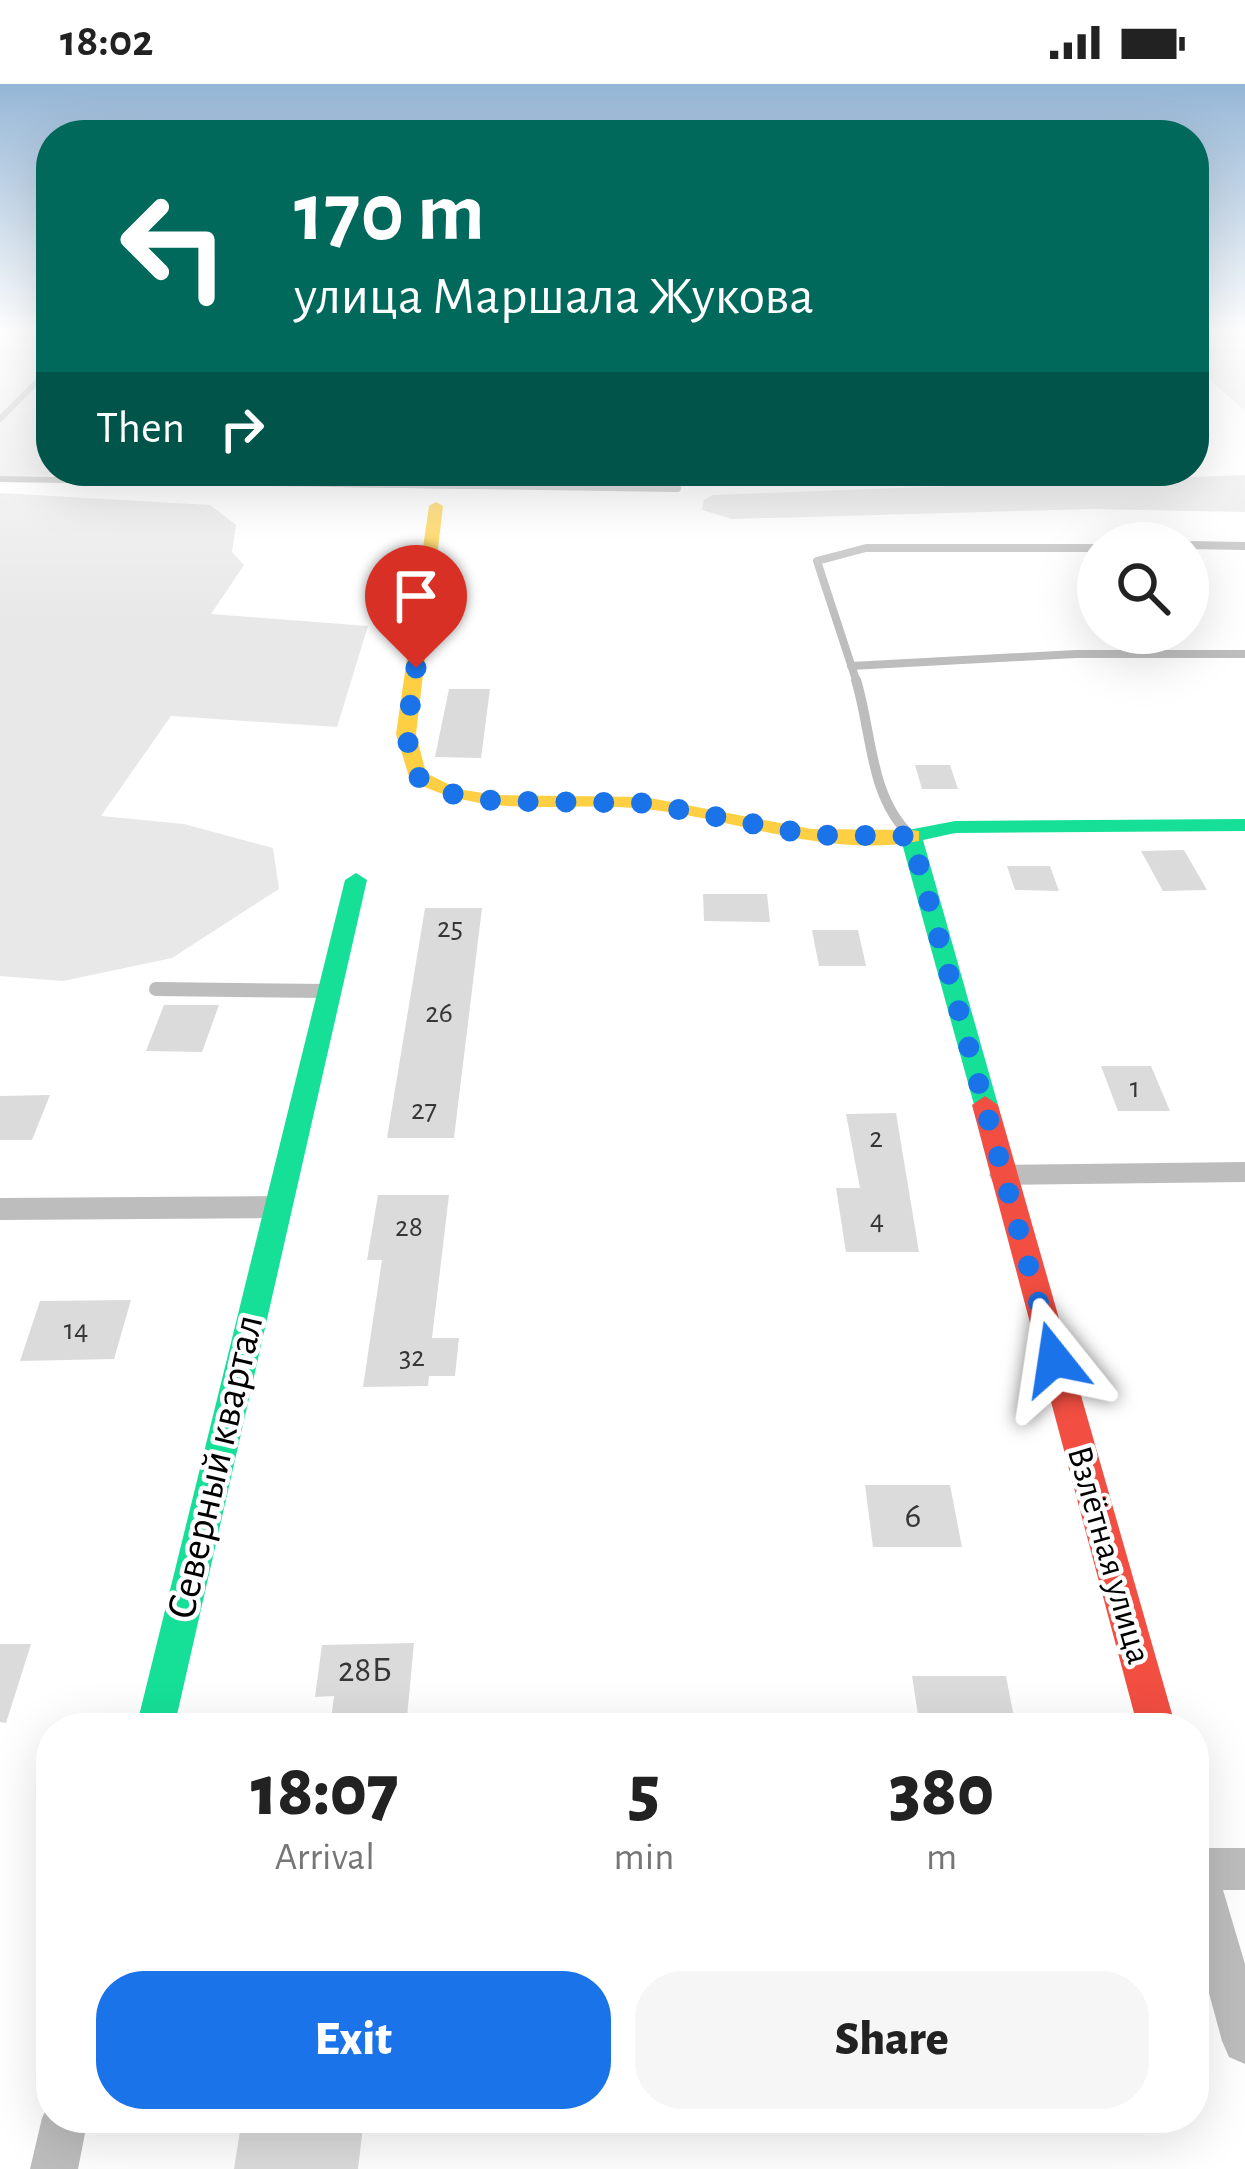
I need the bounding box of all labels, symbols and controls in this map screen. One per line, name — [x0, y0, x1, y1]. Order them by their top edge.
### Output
text: 18:02 — [60, 19, 153, 64]
icon: left — [96, 168, 252, 324]
text: 170 m — [294, 172, 485, 256]
text: улица Маршала Жукова — [294, 270, 814, 324]
icon: right — [209, 396, 275, 462]
text: Then — [96, 406, 185, 451]
map controls — [1077, 522, 1209, 654]
button: search — [1077, 522, 1209, 654]
pin — [365, 545, 467, 668]
icon: arrive — [383, 563, 449, 629]
house number: 25 — [437, 913, 463, 943]
house number: 26 — [425, 998, 453, 1028]
house number: 1 — [1130, 1073, 1140, 1103]
house number: 27 — [411, 1095, 437, 1125]
house number: 2 — [869, 1123, 883, 1153]
house number: 4 — [870, 1205, 884, 1235]
house number: 28 — [395, 1212, 423, 1242]
position arrow — [991, 1296, 1117, 1422]
street label: Северный квартал — [160, 1311, 270, 1623]
house number: 14 — [64, 1315, 88, 1345]
house number: 32 — [399, 1342, 425, 1372]
street label: Взлётная улица — [1061, 1442, 1157, 1668]
house number: 6 — [905, 1498, 921, 1534]
house number: 28Б — [338, 1652, 392, 1688]
text: 18:07 — [251, 1756, 399, 1828]
text: 5 — [628, 1756, 660, 1828]
text: 380 — [889, 1756, 994, 1828]
text: Arrival — [275, 1838, 375, 1877]
text: min — [614, 1838, 674, 1877]
text: m — [926, 1838, 957, 1877]
button: Exit — [96, 1971, 611, 2109]
button: Share — [635, 1971, 1149, 2109]

